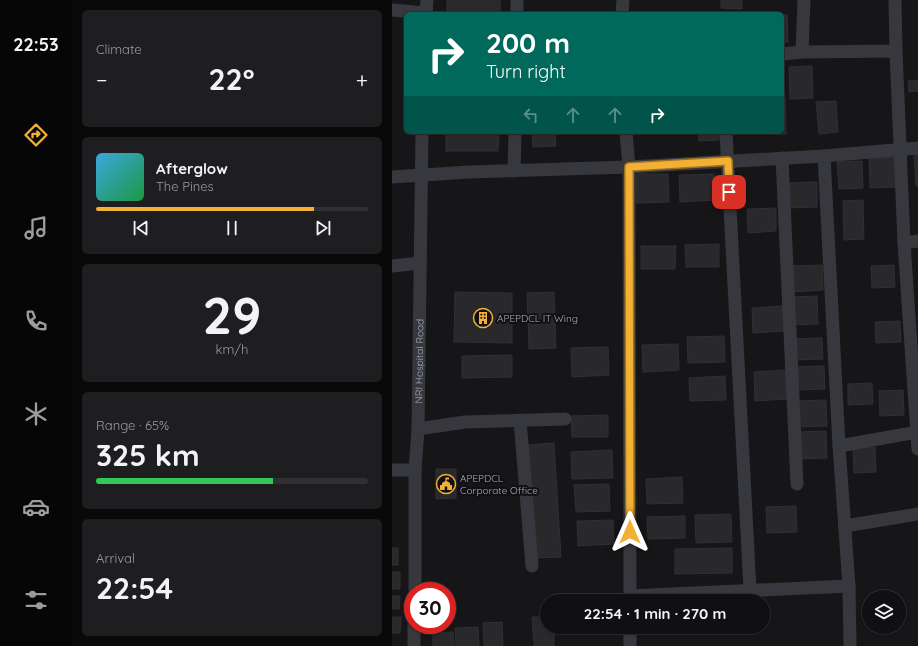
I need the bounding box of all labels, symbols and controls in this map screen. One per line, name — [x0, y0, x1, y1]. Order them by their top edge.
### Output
text: 200 m — [486, 25, 570, 60]
icon: right — [420, 28, 472, 80]
text: 22:53 — [13, 33, 59, 56]
text: Climate — [96, 41, 142, 57]
text: 22° — [209, 60, 254, 98]
text: Turn right — [486, 60, 566, 83]
text: − — [96, 66, 107, 94]
text: + — [356, 66, 368, 94]
icon: left — [520, 104, 542, 126]
icon: ahead — [562, 104, 584, 126]
icon: ahead — [604, 104, 626, 126]
icon: right — [646, 104, 668, 126]
icon: directions — [22, 121, 50, 149]
text: Afterglow — [156, 159, 228, 178]
pin — [712, 175, 746, 209]
text: The Pines — [156, 178, 214, 194]
icon: arrive — [718, 181, 740, 203]
icon: music — [22, 214, 50, 242]
icon: previous — [130, 217, 152, 239]
icon: pause — [221, 217, 243, 239]
icon: next — [312, 217, 334, 239]
text: 29 — [202, 282, 262, 347]
icon: phone — [22, 307, 50, 335]
building icon: APEPDCL IT Wing — [472, 307, 494, 329]
place label: APEPDCL IT Wing — [497, 312, 578, 325]
street label: NRI Hospital Road — [412, 319, 426, 404]
text: km/h — [216, 341, 248, 357]
icon: climate — [22, 400, 50, 428]
text: Range · 65% — [96, 417, 169, 433]
text: 325 km — [96, 436, 200, 474]
place label: APEPDCL Corporate Office — [460, 472, 538, 497]
public building icon: APEPDCL Corporate Office — [435, 473, 457, 495]
icon: car — [22, 493, 50, 521]
position arrow — [609, 511, 651, 553]
text: Arrival — [96, 550, 135, 566]
text: 22:54 — [96, 569, 173, 607]
speed limit sign: 30 — [404, 582, 456, 634]
icon: filters — [22, 586, 50, 614]
map controls — [862, 590, 906, 634]
button: layers — [862, 590, 906, 634]
text: 22:54 · 1 min · 270 m — [584, 604, 726, 623]

